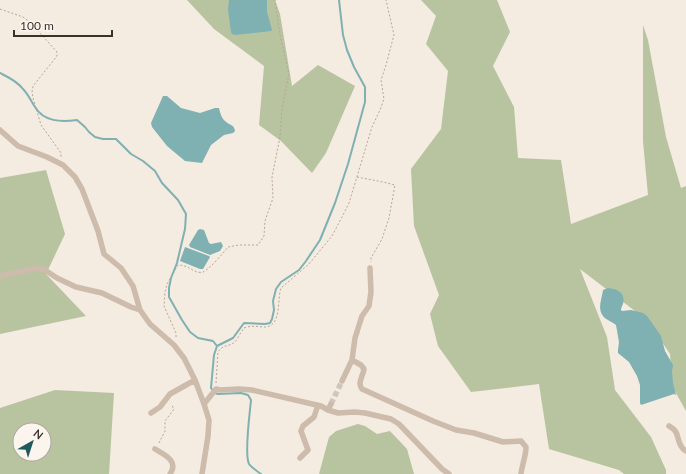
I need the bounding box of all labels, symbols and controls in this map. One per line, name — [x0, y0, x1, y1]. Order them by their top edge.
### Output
scale bar — [14, 12, 112, 38]
text: 100 m — [20, 18, 54, 33]
north arrow — [12, 422, 52, 462]
text: N — [31, 426, 46, 442]

